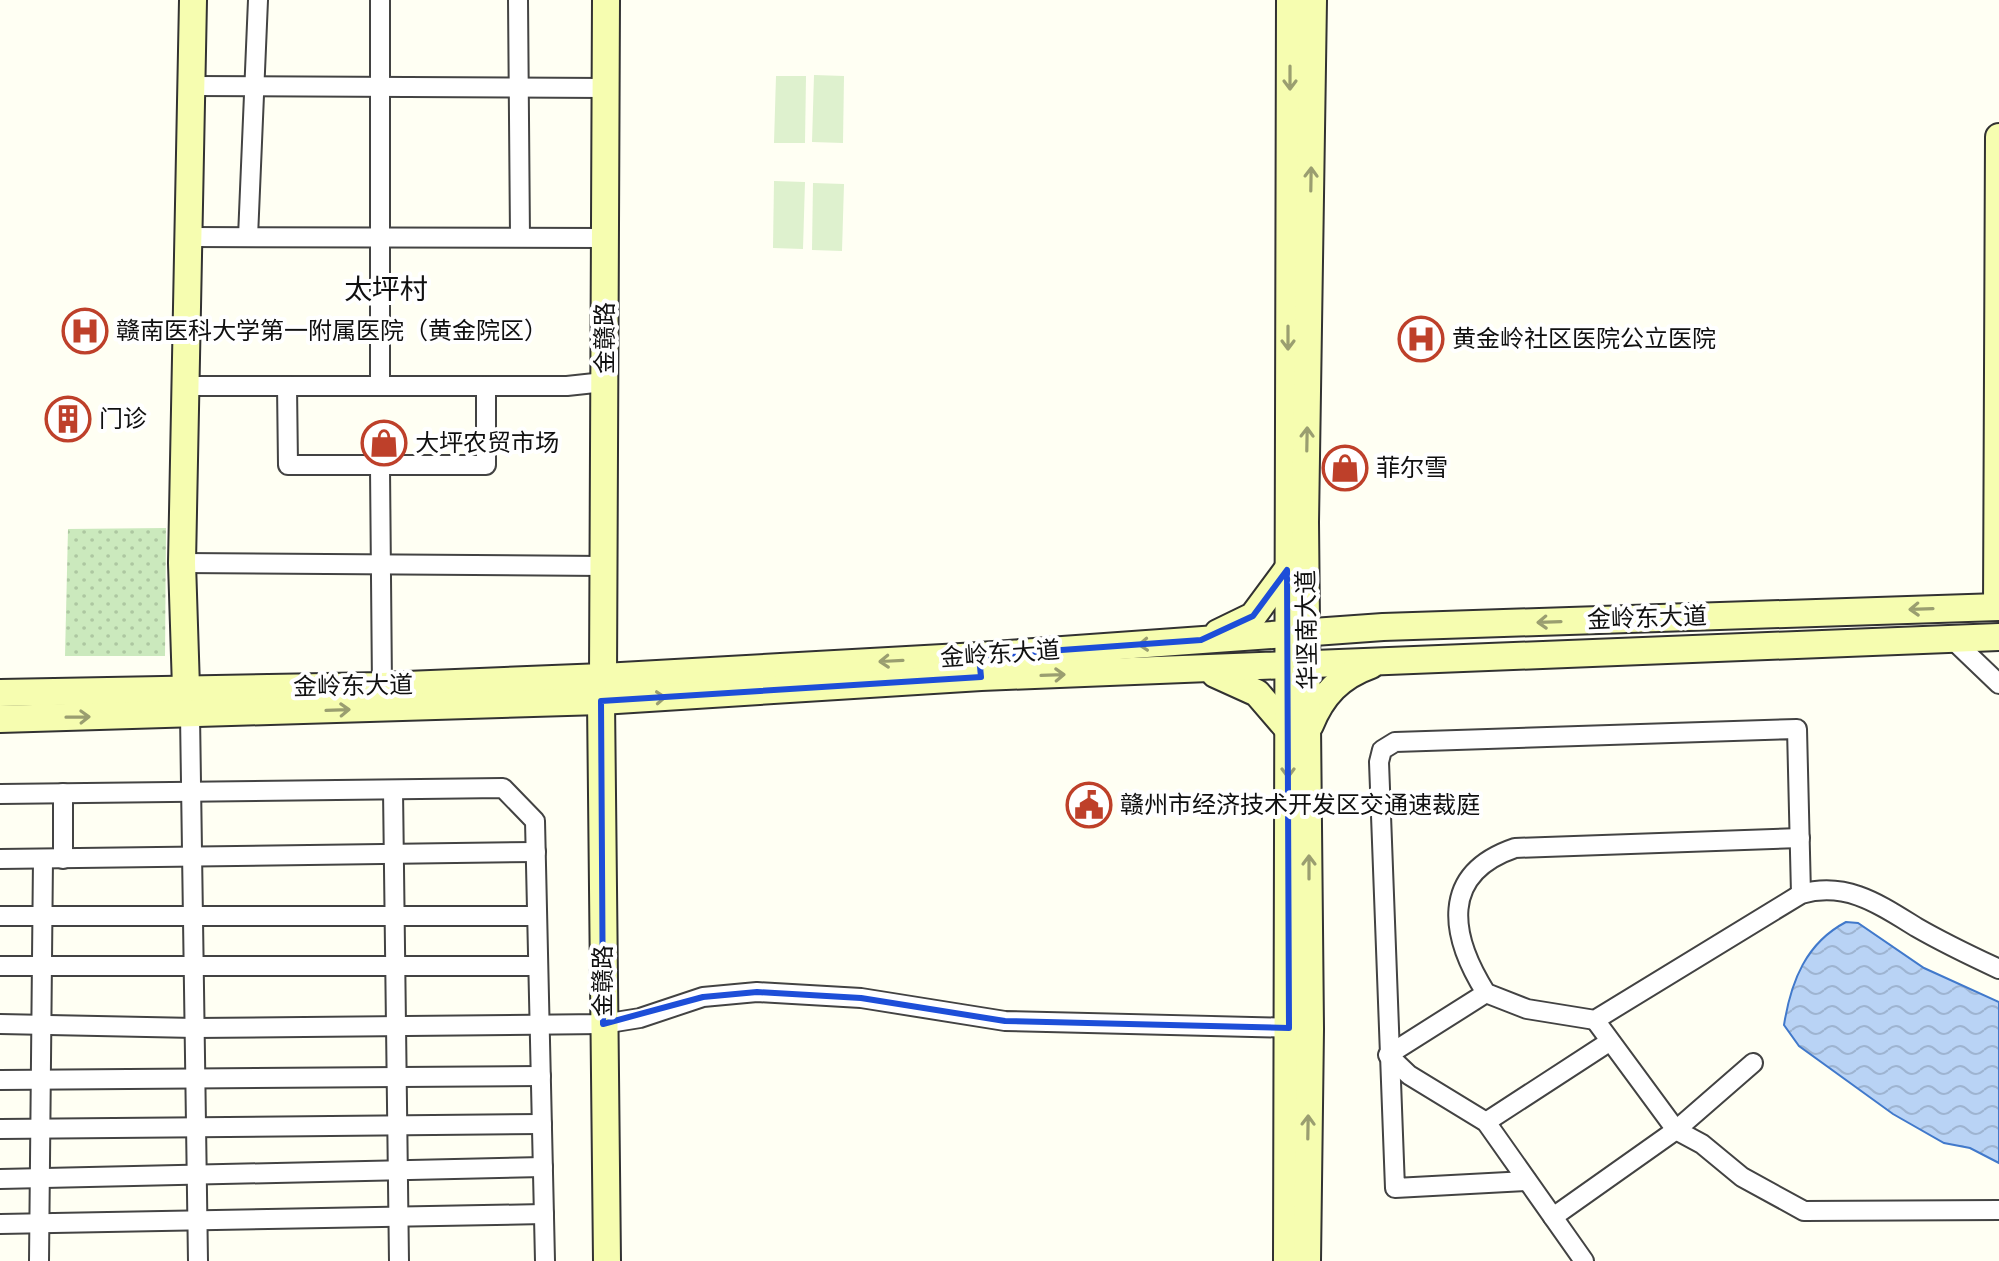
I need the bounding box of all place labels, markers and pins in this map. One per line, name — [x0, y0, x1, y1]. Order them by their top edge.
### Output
hospital icon: 赣南医科大学第一附属医院（黄金院区） — [61, 307, 109, 355]
place label: 赣南医科大学第一附属医院（黄金院区） — [116, 315, 548, 346]
hospital icon: 黄金岭社区医院公立医院 — [1397, 315, 1445, 363]
place label: 黄金岭社区医院公立医院 — [1452, 323, 1716, 354]
building icon: 门诊 — [44, 395, 92, 443]
place label: 门诊 — [99, 403, 147, 434]
shop icon: 大坪农贸市场 — [360, 419, 408, 467]
place label: 大坪农贸市场 — [415, 427, 559, 458]
shop icon: 菲尔雪 — [1321, 444, 1369, 492]
place label: 菲尔雪 — [1376, 452, 1448, 483]
public building icon: 赣州市经济技术开发区交通速裁庭 — [1065, 781, 1113, 829]
place label: 赣州市经济技术开发区交通速裁庭 — [1120, 789, 1480, 820]

